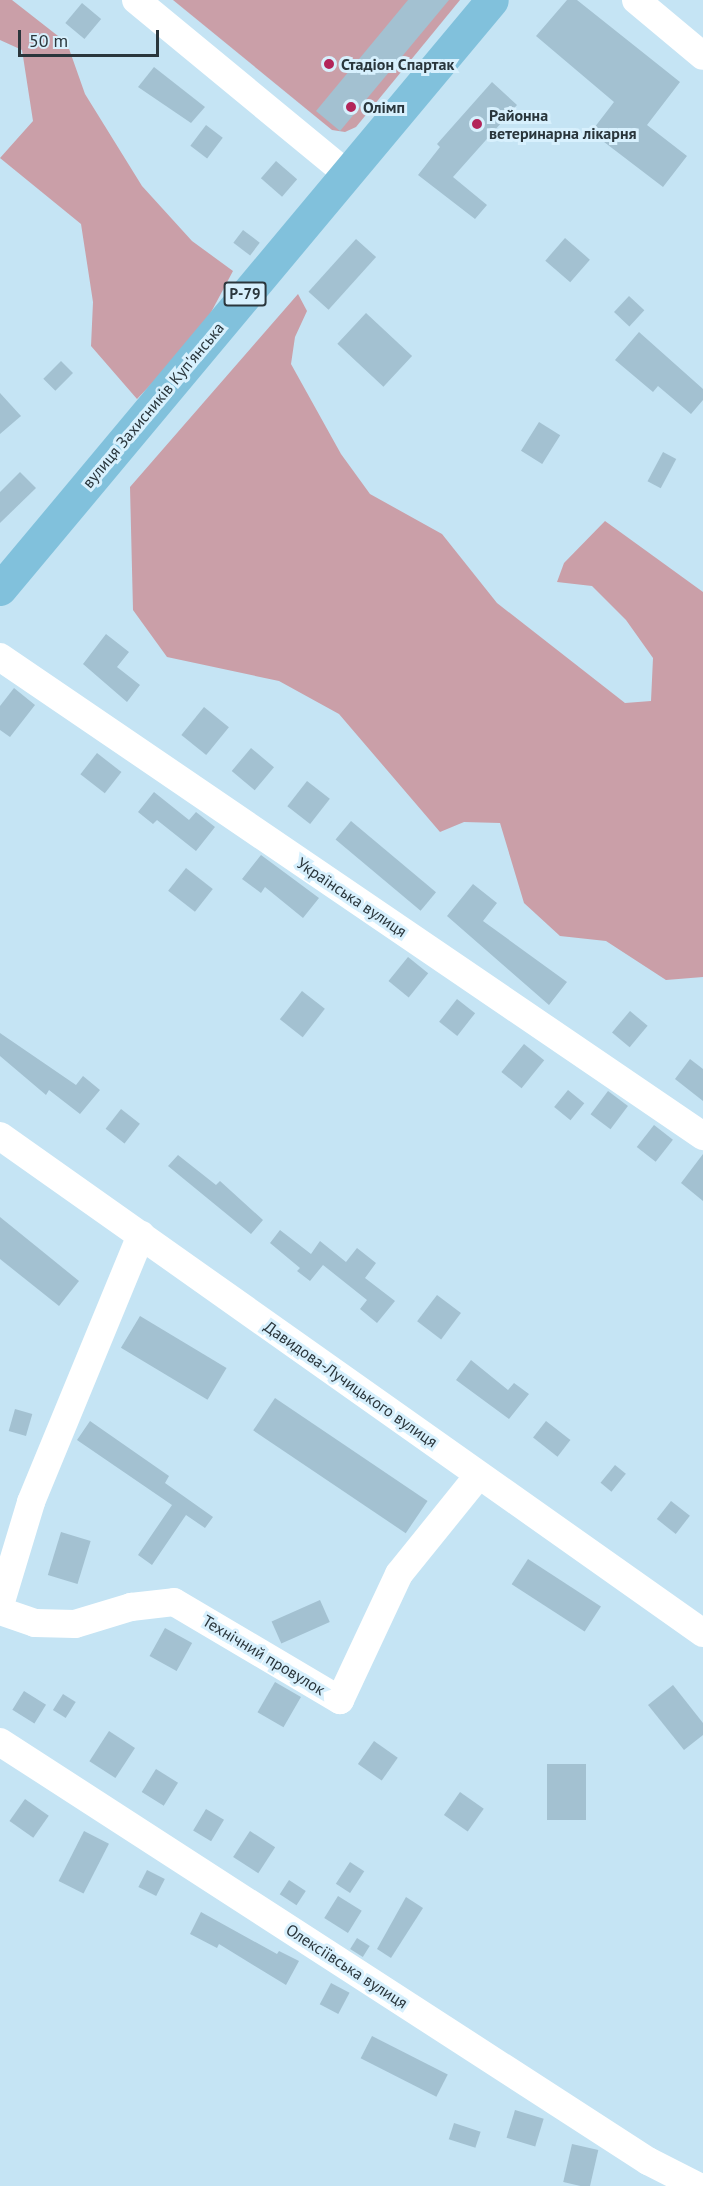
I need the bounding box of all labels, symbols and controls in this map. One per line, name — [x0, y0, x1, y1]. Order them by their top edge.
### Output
scale bar — [21, 18, 162, 56]
text: 50 m — [29, 29, 68, 52]
place label: Стадіон Спартак — [341, 54, 454, 74]
marker: Стадіон Спартак — [322, 57, 336, 71]
place label: Олімп — [363, 97, 405, 117]
marker: Олімп — [344, 100, 358, 114]
place label: Районна ветеринарна лікарня — [489, 105, 637, 143]
marker: Районна ветеринарна лікарня — [470, 117, 484, 131]
road number: Р-79 — [222, 282, 268, 306]
street label: вулиця Захисників Куп'янська — [78, 318, 228, 492]
street label: Українська вулиця — [293, 853, 411, 941]
street label: Давидова-Лучицького вулиця — [261, 1317, 441, 1451]
street label: Технічний провулок — [199, 1611, 329, 1699]
street label: Олексіївська вулиця — [283, 1920, 411, 2012]

